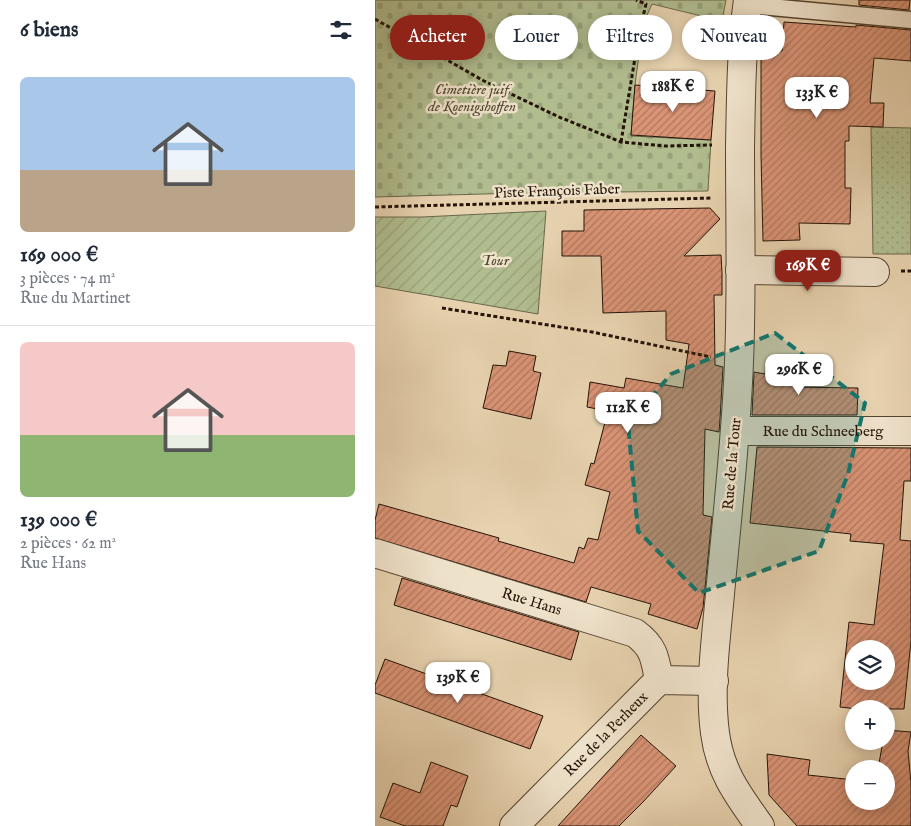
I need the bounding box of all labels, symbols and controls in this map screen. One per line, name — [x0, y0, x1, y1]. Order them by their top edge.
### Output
chip: Acheter — [390, 15, 485, 60]
chip: Louer — [495, 15, 578, 60]
chip: Filtres — [588, 15, 672, 60]
chip: Nouveau — [682, 15, 785, 60]
icon: filters — [327, 16, 355, 44]
text: 6 biens — [20, 17, 78, 44]
pin: 188K € — [632, 70, 714, 113]
pin: 133K € — [776, 76, 858, 119]
text: 188K € — [652, 77, 694, 97]
park label: Cimetière juif de Koenigshoffen — [427, 80, 516, 117]
text: 133K € — [796, 83, 838, 103]
icon: home — [143, 109, 233, 199]
street label: Piste François Faber — [494, 179, 621, 203]
text: 169 000 € — [20, 242, 98, 269]
pin: 169K € — [767, 250, 849, 292]
park label: Tour — [481, 251, 510, 270]
text: 169K € — [786, 256, 830, 276]
text: 3 pièces · 74 m² — [20, 269, 116, 289]
text: Rue du Martinet — [20, 289, 131, 309]
pin: 296K € — [758, 354, 840, 396]
text: 296K € — [776, 360, 822, 380]
icon: home — [143, 375, 233, 465]
pin: 112K € — [587, 392, 669, 434]
text: 112K € — [606, 398, 650, 418]
street label: Rue de la Tour — [719, 417, 746, 511]
street label: Rue du Schneeberg — [763, 422, 884, 441]
text: 139 000 € — [20, 507, 97, 534]
text: 2 pièces · 62 m² — [20, 534, 116, 554]
text: Rue Hans — [20, 554, 86, 574]
street label: Rue Hans — [499, 583, 564, 619]
map controls — [845, 640, 895, 810]
button: layers — [845, 640, 895, 690]
pin: 139K € — [417, 662, 499, 704]
text: 139K € — [436, 668, 480, 688]
street label: Rue de la Perheux — [559, 687, 652, 780]
button: + — [845, 700, 895, 750]
button: − — [845, 760, 895, 810]

